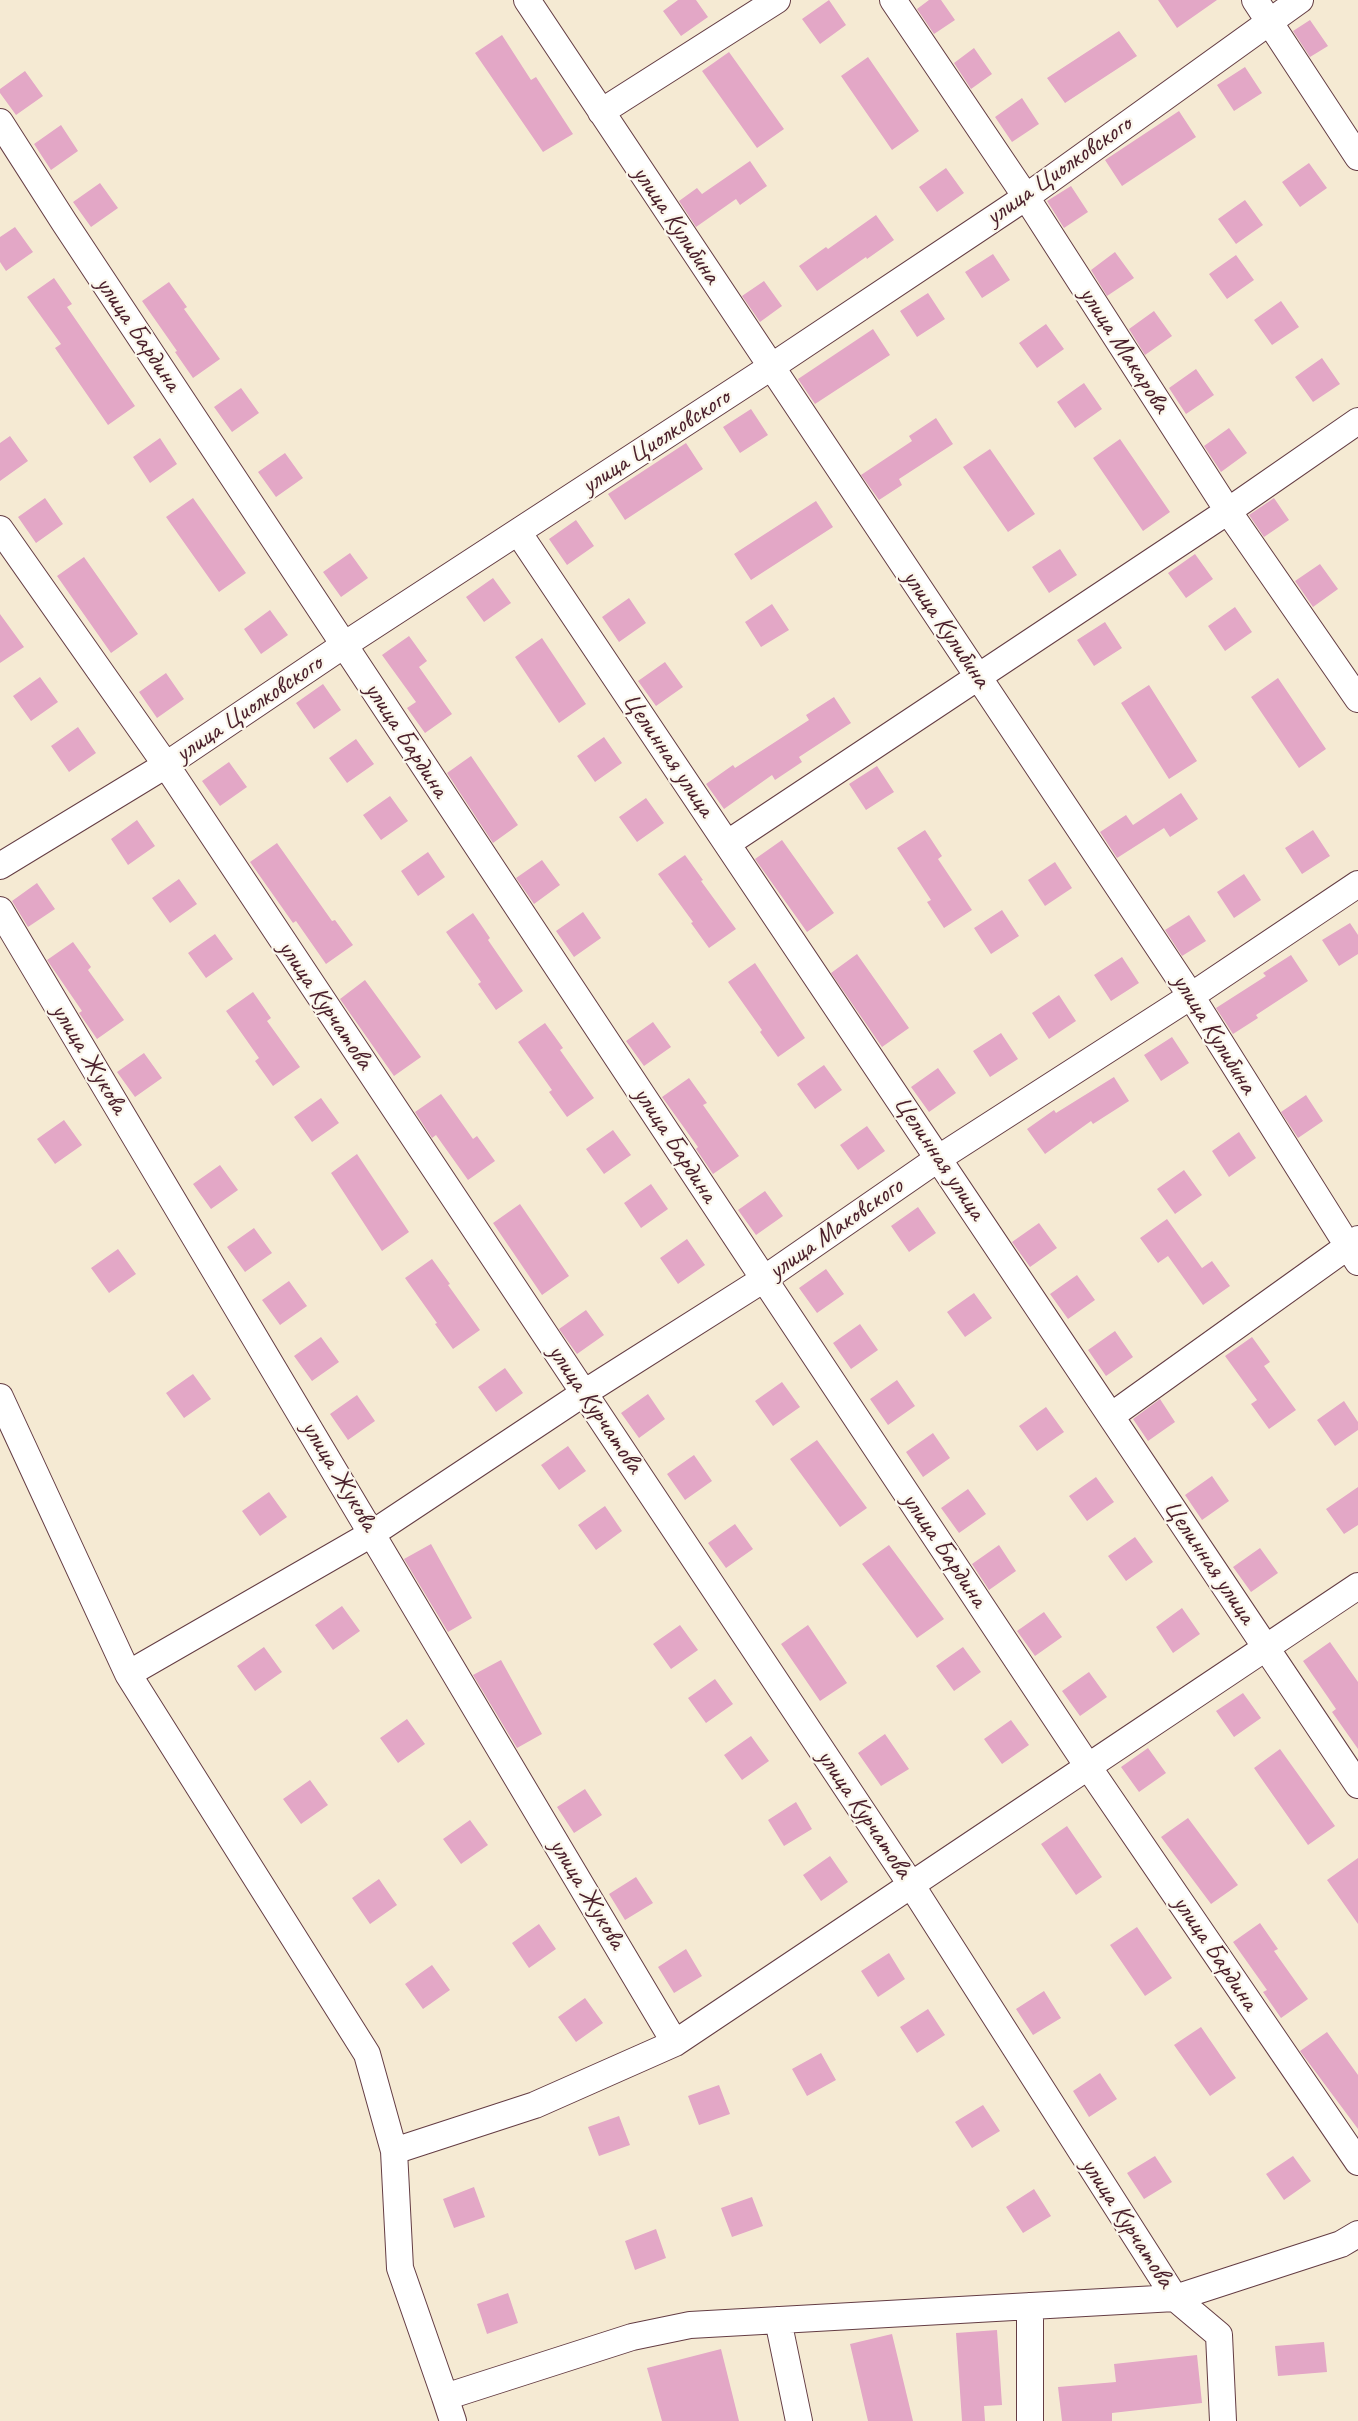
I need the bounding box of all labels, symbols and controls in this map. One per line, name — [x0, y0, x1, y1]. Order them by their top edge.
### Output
street label: улица Циолковского — [980, 109, 1138, 233]
street label: улица Кулибина — [625, 160, 727, 290]
street label: улица Бардина — [88, 271, 188, 397]
street label: улица Макарова — [1072, 281, 1176, 419]
street label: улица Циолковского — [576, 382, 736, 502]
street label: улица Кулибина — [895, 564, 997, 694]
street label: улица Циолковского — [169, 648, 329, 770]
street label: улица Бардина — [357, 676, 455, 804]
street label: Целинная улица — [615, 687, 721, 823]
street label: улица Курчатова — [270, 934, 380, 1076]
street label: улица Кулибина — [1165, 968, 1263, 1100]
street label: улица Жукова — [44, 998, 134, 1120]
street label: улица Бардина — [626, 1081, 724, 1209]
street label: Целинная улица — [886, 1090, 992, 1226]
street label: улица Маковского — [763, 1171, 909, 1287]
street label: улица Курчатова — [540, 1338, 650, 1480]
street label: улица Жукова — [294, 1415, 384, 1537]
street label: улица Бардина — [894, 1487, 994, 1613]
street label: Целинная улица — [1156, 1494, 1262, 1630]
street label: улица Курчатова — [809, 1743, 919, 1885]
street label: улица Жукова — [542, 1833, 632, 1955]
street label: улица Бардина — [1165, 1890, 1265, 2016]
street label: улица Курчатова — [1073, 2152, 1181, 2294]

